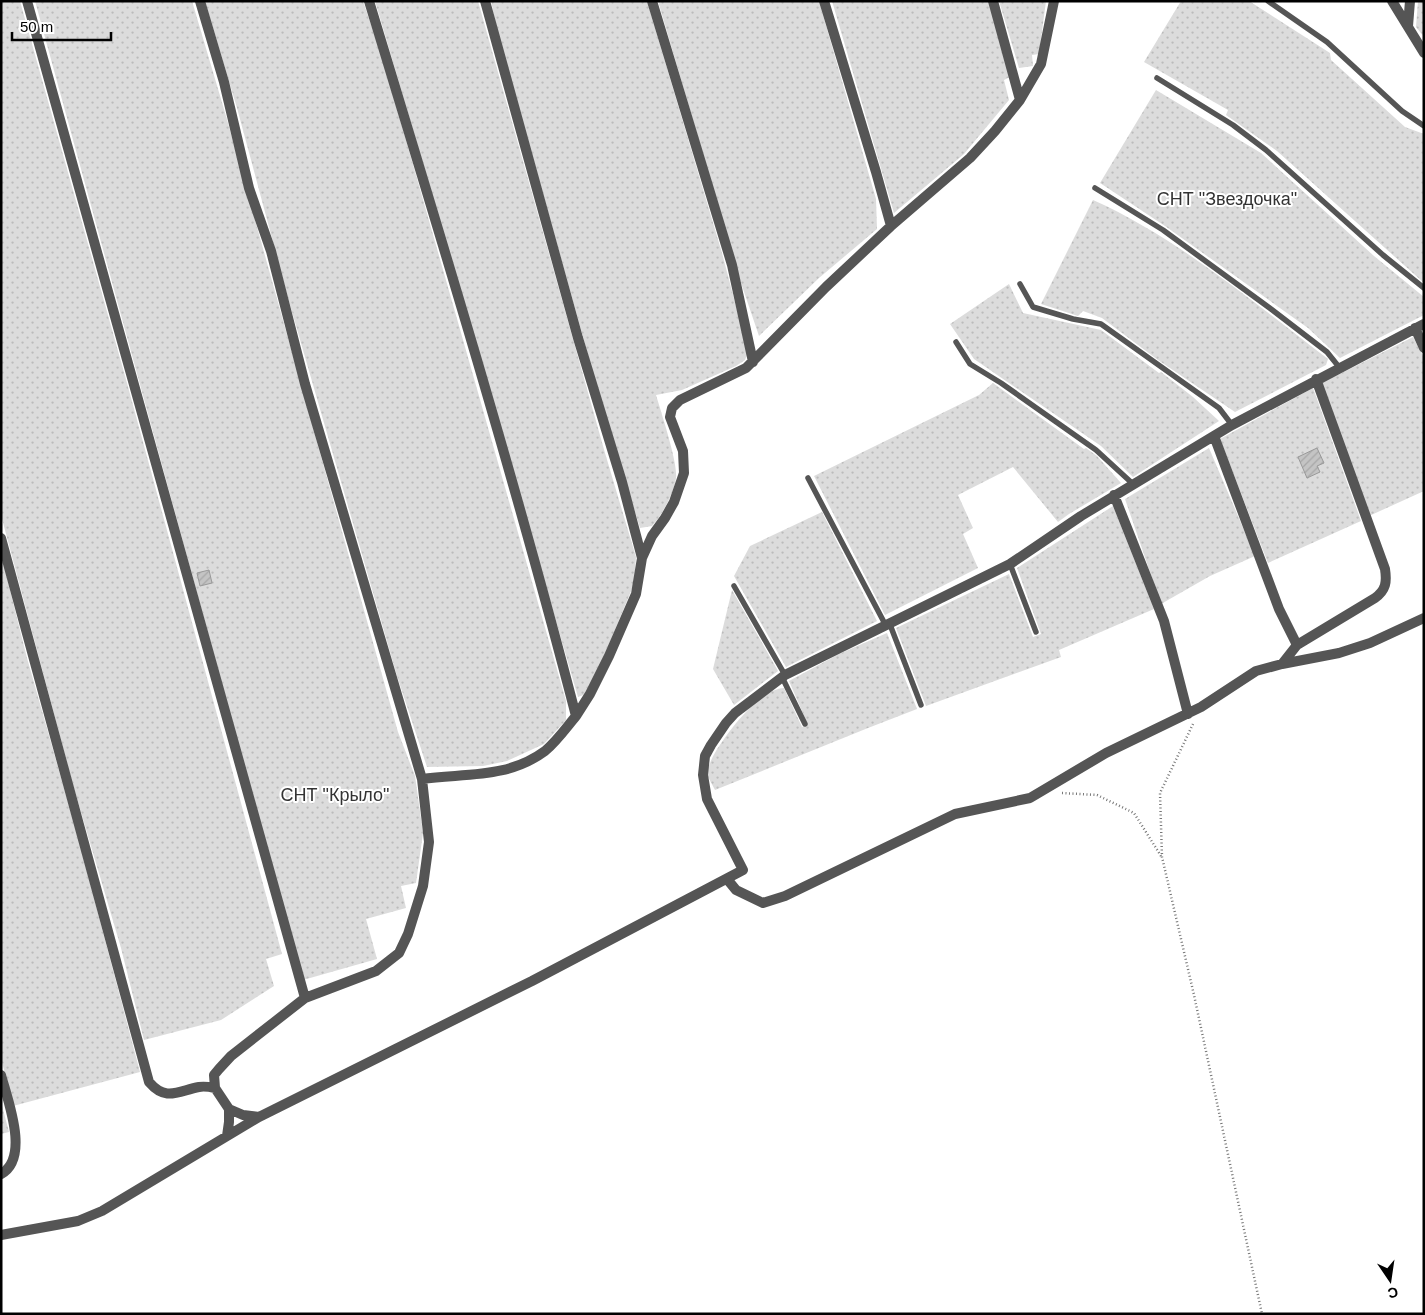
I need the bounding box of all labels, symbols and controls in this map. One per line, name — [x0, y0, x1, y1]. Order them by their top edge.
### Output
scale bar — [12, 10, 111, 42]
text: 50 m — [20, 18, 53, 35]
park label: СНТ "Звездочка" — [1157, 189, 1297, 209]
park label: СНТ "Крыло" — [281, 785, 389, 805]
north arrow — [1365, 1255, 1415, 1305]
text: С — [1386, 1284, 1400, 1302]

